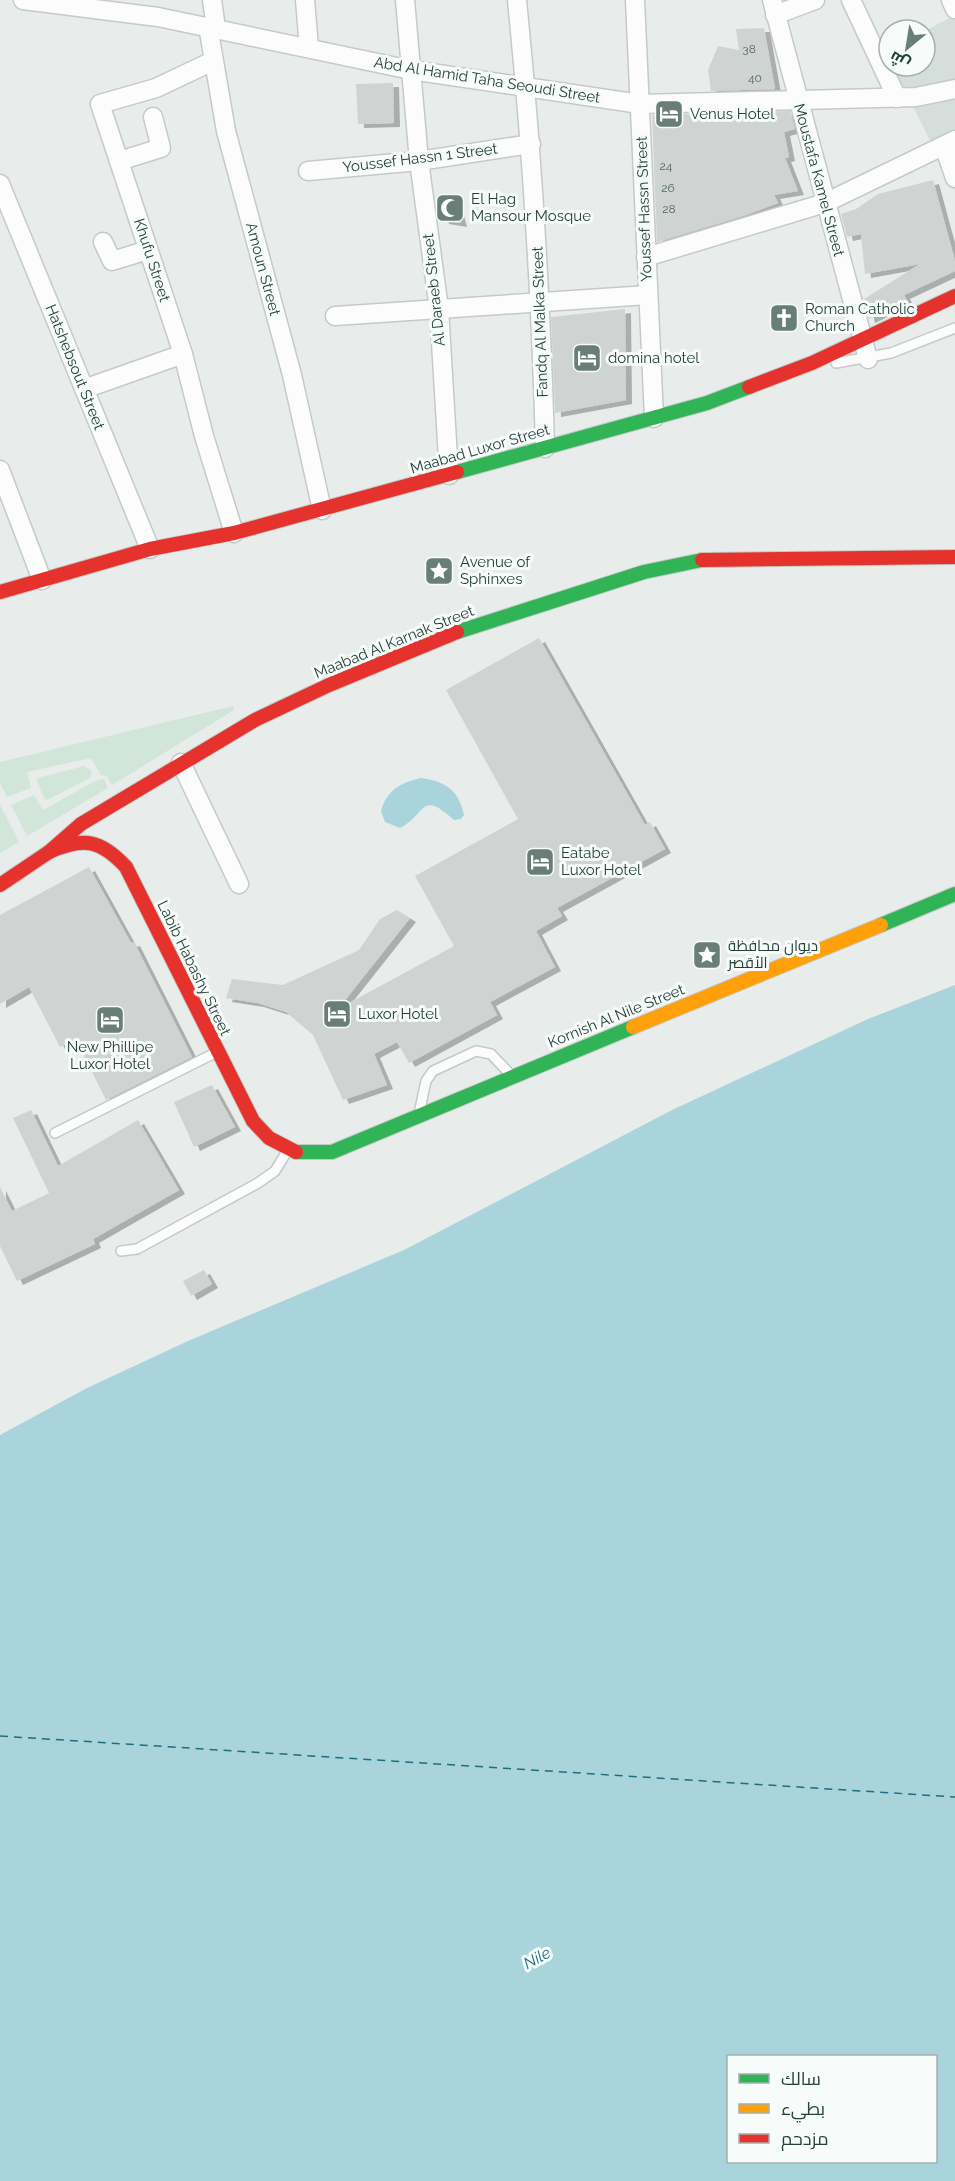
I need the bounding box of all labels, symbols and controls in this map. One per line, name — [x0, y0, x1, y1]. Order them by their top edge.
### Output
north arrow — [877, 18, 937, 78]
house number: 38 — [742, 42, 756, 56]
text: ش — [886, 47, 913, 74]
street label: Abd Al Hamid Taha Seoudi Street — [373, 53, 601, 107]
house number: 40 — [748, 71, 762, 85]
hotel icon: Venus Hotel — [653, 98, 685, 130]
street label: Moustafa Kamel Street — [790, 102, 848, 258]
place label: Venus Hotel — [690, 105, 775, 123]
street label: Youssef Hassn Street — [632, 136, 656, 282]
street label: Youssef Hassn 1 Street — [342, 140, 498, 176]
house number: 24 — [660, 159, 673, 173]
house number: 26 — [661, 181, 675, 195]
place label: El Hag Mansour Mosque — [471, 190, 591, 225]
mosque icon: El Hag Mansour Mosque — [434, 192, 466, 224]
house number: 28 — [662, 202, 676, 216]
street label: Khufu Street — [130, 216, 174, 304]
street label: Amoun Street — [242, 220, 284, 318]
street label: Al Daraeb Street — [419, 233, 449, 347]
street label: Fandq Al Malka Street — [528, 246, 552, 398]
place label: Roman Catholic Church — [805, 300, 915, 335]
street label: Hatshebsout Street — [42, 302, 108, 432]
church icon: Roman Catholic Church — [768, 302, 800, 334]
hotel icon: domina hotel — [571, 342, 603, 374]
place label: domina hotel — [608, 349, 700, 367]
street label: Maabad Luxor Street — [408, 420, 552, 478]
place label: Avenue of Sphinxes — [460, 553, 531, 588]
place icon: Avenue of Sphinxes — [423, 555, 455, 587]
street label: Maabad Al Karnak Street — [312, 602, 476, 682]
place label: Eatabe Luxor Hotel — [561, 844, 642, 879]
hotel icon: Eatabe Luxor Hotel — [524, 846, 556, 878]
street label: Labib Habashy Street — [153, 898, 235, 1038]
place label: ديوان محافظة الأقصر — [727, 937, 818, 972]
place icon: ديوان محافظة الأقصر — [691, 939, 723, 971]
street label: Kornish Al Nile Street — [545, 980, 687, 1052]
hotel icon: Luxor Hotel — [321, 998, 353, 1030]
hotel icon: New Phillipe Luxor Hotel — [94, 1004, 126, 1036]
place label: Luxor Hotel — [358, 1005, 439, 1023]
place label: New Phillipe Luxor Hotel — [67, 1038, 153, 1073]
water label: Nile — [520, 1943, 554, 1973]
legend — [727, 2055, 937, 2163]
text: سالك — [781, 2068, 821, 2089]
text: بطيء — [781, 2098, 825, 2123]
text: مزدحم — [781, 2128, 829, 2151]

